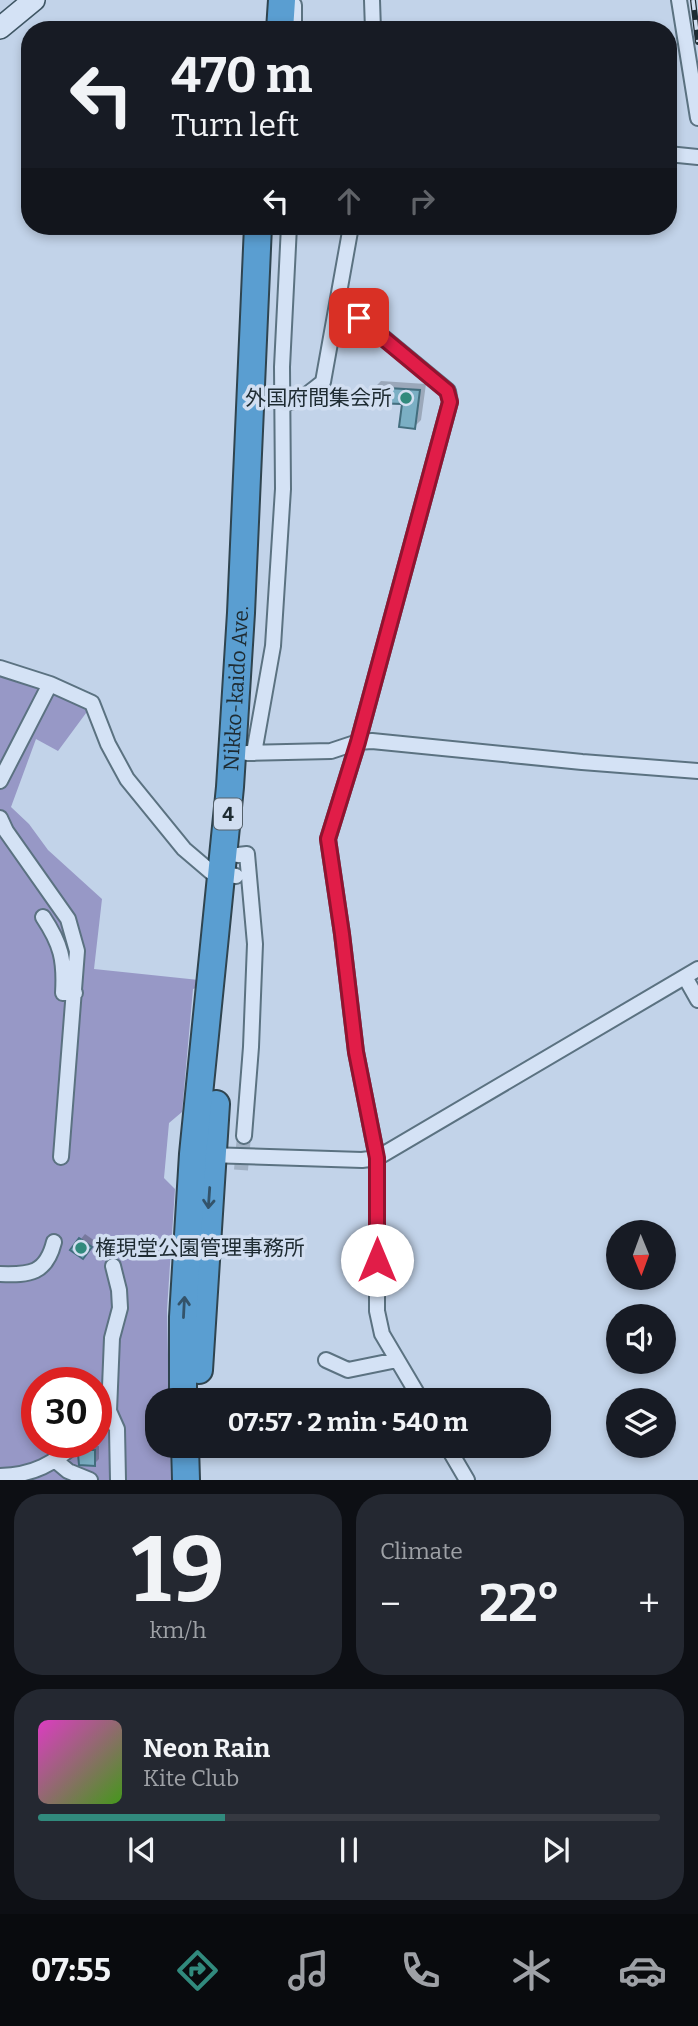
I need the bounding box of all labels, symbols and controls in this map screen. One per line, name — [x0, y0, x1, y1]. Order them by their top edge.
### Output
text: 470 m — [171, 46, 313, 105]
icon: left — [56, 49, 147, 140]
text: Turn left — [171, 106, 299, 144]
icon: left — [257, 182, 295, 220]
icon: ahead — [330, 182, 368, 220]
icon: right — [403, 182, 441, 220]
pin — [329, 288, 389, 348]
icon: arrive — [340, 299, 378, 337]
place label: 外国府間集会所 — [245, 385, 392, 411]
marker: 外国府間集会所 — [398, 390, 414, 406]
street label: Nikko-kaido Ave. — [218, 605, 254, 772]
road number: 4 — [214, 799, 242, 830]
one-way arrow — [202, 1187, 215, 1209]
north arrow — [606, 1220, 676, 1290]
map controls — [606, 1220, 676, 1458]
position arrow — [340, 1223, 414, 1297]
place label: 権現堂公園管理事務所 — [95, 1235, 305, 1261]
marker: 権現堂公園管理事務所 — [73, 1240, 89, 1256]
one-way arrow — [178, 1297, 191, 1319]
button: sound — [606, 1304, 676, 1374]
speed limit sign: 30 — [21, 1367, 112, 1458]
button: layers — [606, 1388, 676, 1458]
text: 07:57 · 2 min · 540 m — [228, 1407, 468, 1438]
text: 19 — [131, 1516, 225, 1625]
text: Climate — [380, 1537, 463, 1565]
text: 22° — [479, 1572, 560, 1635]
text: − — [380, 1581, 401, 1627]
text: + — [638, 1581, 660, 1627]
text: km/h — [150, 1616, 206, 1644]
text: Neon Rain — [143, 1733, 270, 1764]
text: Kite Club — [143, 1764, 239, 1792]
icon: previous — [123, 1831, 161, 1869]
icon: pause — [330, 1831, 368, 1869]
icon: next — [537, 1831, 575, 1869]
icon: directions — [173, 1946, 222, 1995]
icon: music — [284, 1946, 333, 1995]
icon: phone — [396, 1946, 445, 1995]
icon: climate — [507, 1946, 556, 1995]
icon: car — [618, 1946, 667, 1995]
text: 07:55 — [31, 1951, 111, 1989]

